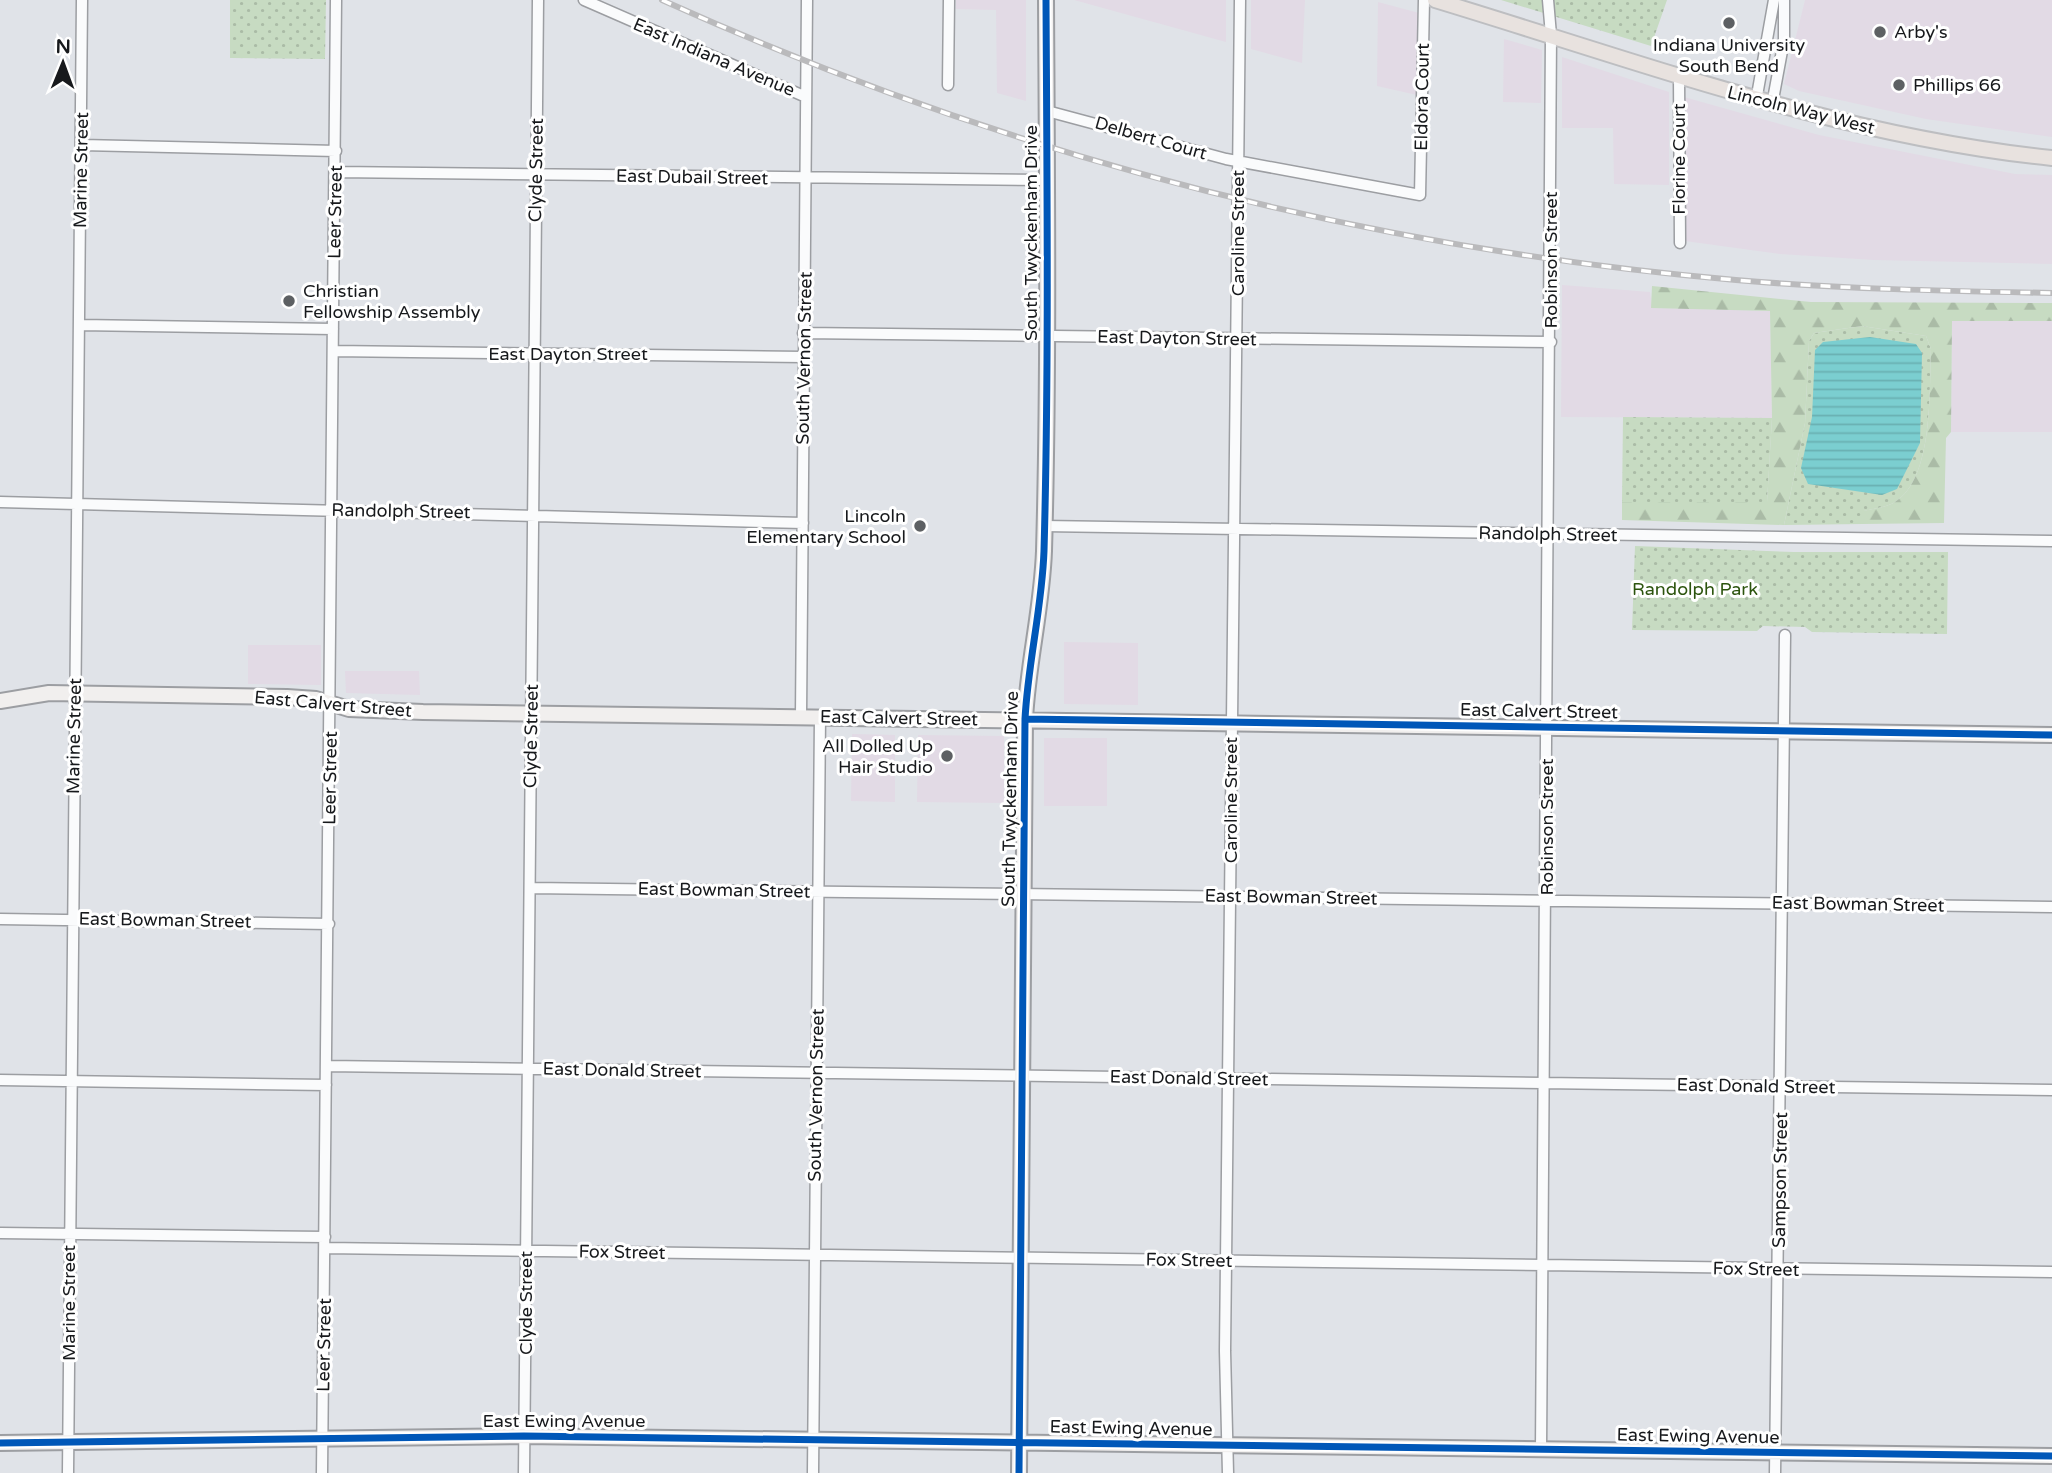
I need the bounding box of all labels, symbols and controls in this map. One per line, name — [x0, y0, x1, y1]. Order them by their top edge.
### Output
street label: East Indiana Avenue — [630, 13, 798, 101]
marker: Indiana University South Bend — [1721, 15, 1737, 31]
place label: Arby's — [1894, 21, 1948, 43]
marker: Arby's — [1872, 24, 1888, 40]
north arrow — [28, 28, 98, 98]
place label: Indiana University South Bend — [1653, 34, 1806, 77]
text: N — [55, 36, 71, 58]
street label: Eldora Court — [1410, 43, 1434, 151]
place label: Phillips 66 — [1913, 74, 2001, 96]
marker: Phillips 66 — [1891, 77, 1907, 93]
street label: Lincoln Way West — [1725, 81, 1877, 139]
street label: Florine Court — [1668, 103, 1690, 215]
street label: Delbert Court — [1092, 111, 1210, 165]
street label: Marine Street — [69, 112, 93, 228]
street label: Clyde Street — [524, 118, 548, 222]
street label: South Twyckenham Drive — [1020, 125, 1042, 341]
street label: Leer Street — [323, 165, 347, 259]
street label: East Dubail Street — [616, 165, 769, 189]
street label: Caroline Street — [1227, 170, 1249, 296]
street label: Robinson Street — [1540, 191, 1562, 329]
street label: South Vernon Street — [791, 271, 817, 445]
place label: Christian Fellowship Assembly — [303, 280, 481, 323]
marker: Christian Fellowship Assembly — [281, 293, 297, 309]
street label: East Dayton Street — [1097, 326, 1257, 350]
street label: East Dayton Street — [488, 343, 648, 365]
street label: Randolph Street — [331, 499, 471, 523]
place label: Lincoln Elementary School — [746, 505, 906, 548]
marker: Lincoln Elementary School — [912, 518, 928, 534]
street label: Randolph Street — [1478, 522, 1618, 546]
park label: Randolph Park — [1632, 578, 1758, 600]
street label: Marine Street — [62, 678, 86, 794]
street label: Clyde Street — [519, 684, 543, 788]
street label: East Calvert Street — [253, 686, 413, 722]
street label: South Twyckenham Drive — [997, 691, 1023, 907]
street label: East Calvert Street — [1460, 699, 1618, 723]
street label: East Calvert Street — [820, 706, 978, 730]
street label: Leer Street — [318, 731, 342, 825]
place label: All Dolled Up Hair Studio — [822, 735, 933, 778]
street label: Caroline Street — [1220, 737, 1242, 863]
marker: All Dolled Up Hair Studio — [939, 748, 955, 764]
street label: Robinson Street — [1536, 758, 1558, 896]
street label: East Bowman Street — [637, 877, 811, 903]
street label: East Bowman Street — [1204, 884, 1378, 910]
street label: East Bowman Street — [1771, 891, 1945, 917]
street label: East Bowman Street — [78, 907, 252, 933]
street label: South Vernon Street — [803, 1008, 829, 1182]
street label: East Donald Street — [542, 1058, 702, 1082]
street label: East Donald Street — [1109, 1066, 1269, 1090]
street label: East Donald Street — [1676, 1074, 1836, 1098]
street label: Sampson Street — [1768, 1112, 1792, 1248]
street label: Fox Street — [578, 1240, 666, 1264]
street label: Marine Street — [58, 1245, 80, 1361]
street label: Fox Street — [1145, 1248, 1233, 1272]
street label: Clyde Street — [515, 1251, 537, 1355]
street label: Fox Street — [1712, 1257, 1800, 1281]
street label: Leer Street — [312, 1298, 336, 1392]
street label: East Ewing Avenue — [483, 1410, 645, 1432]
street label: East Ewing Avenue — [1049, 1416, 1213, 1440]
street label: East Ewing Avenue — [1616, 1424, 1780, 1448]

